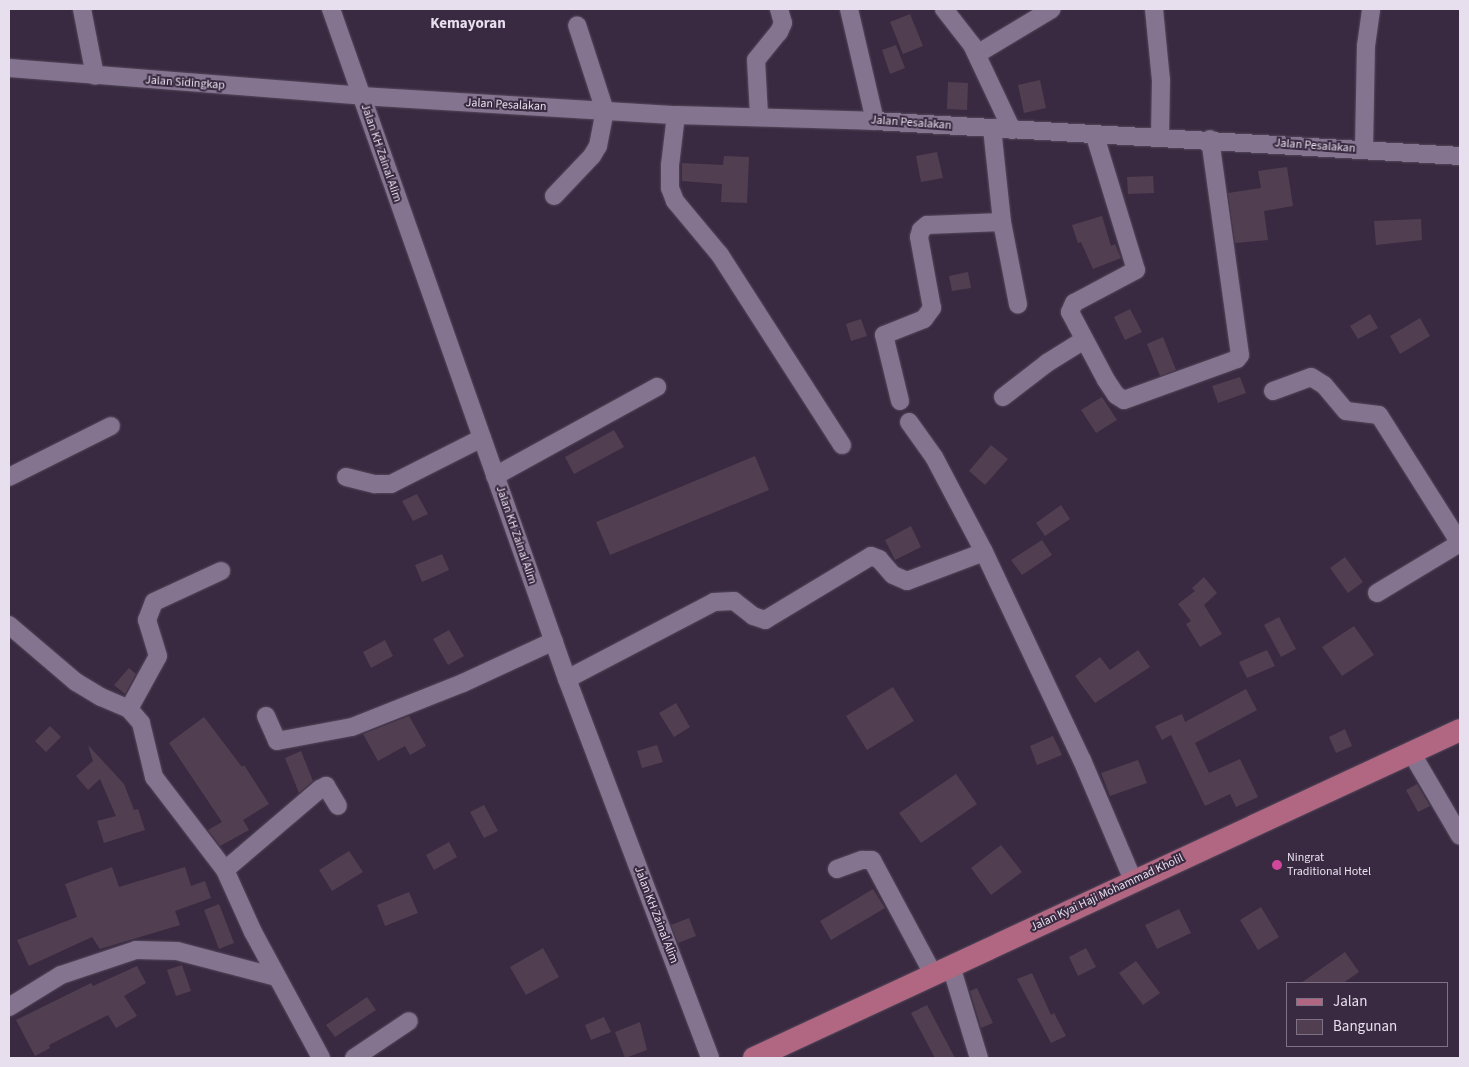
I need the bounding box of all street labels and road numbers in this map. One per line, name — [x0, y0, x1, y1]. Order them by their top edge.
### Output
street label: Jalan Sidingkap — [145, 73, 225, 93]
street label: Jalan Pesalakan — [465, 96, 547, 114]
street label: Jalan KH Zainal Alim — [357, 102, 405, 204]
street label: Jalan Pesalakan — [870, 113, 952, 133]
street label: Jalan Pesalakan — [1274, 136, 1356, 156]
street label: Jalan KH Zainal Alim — [492, 484, 540, 586]
street label: Jalan Kyai Haji Mohammad Kholil — [1028, 851, 1186, 935]
street label: Jalan KH Zainal Alim — [631, 864, 681, 966]

